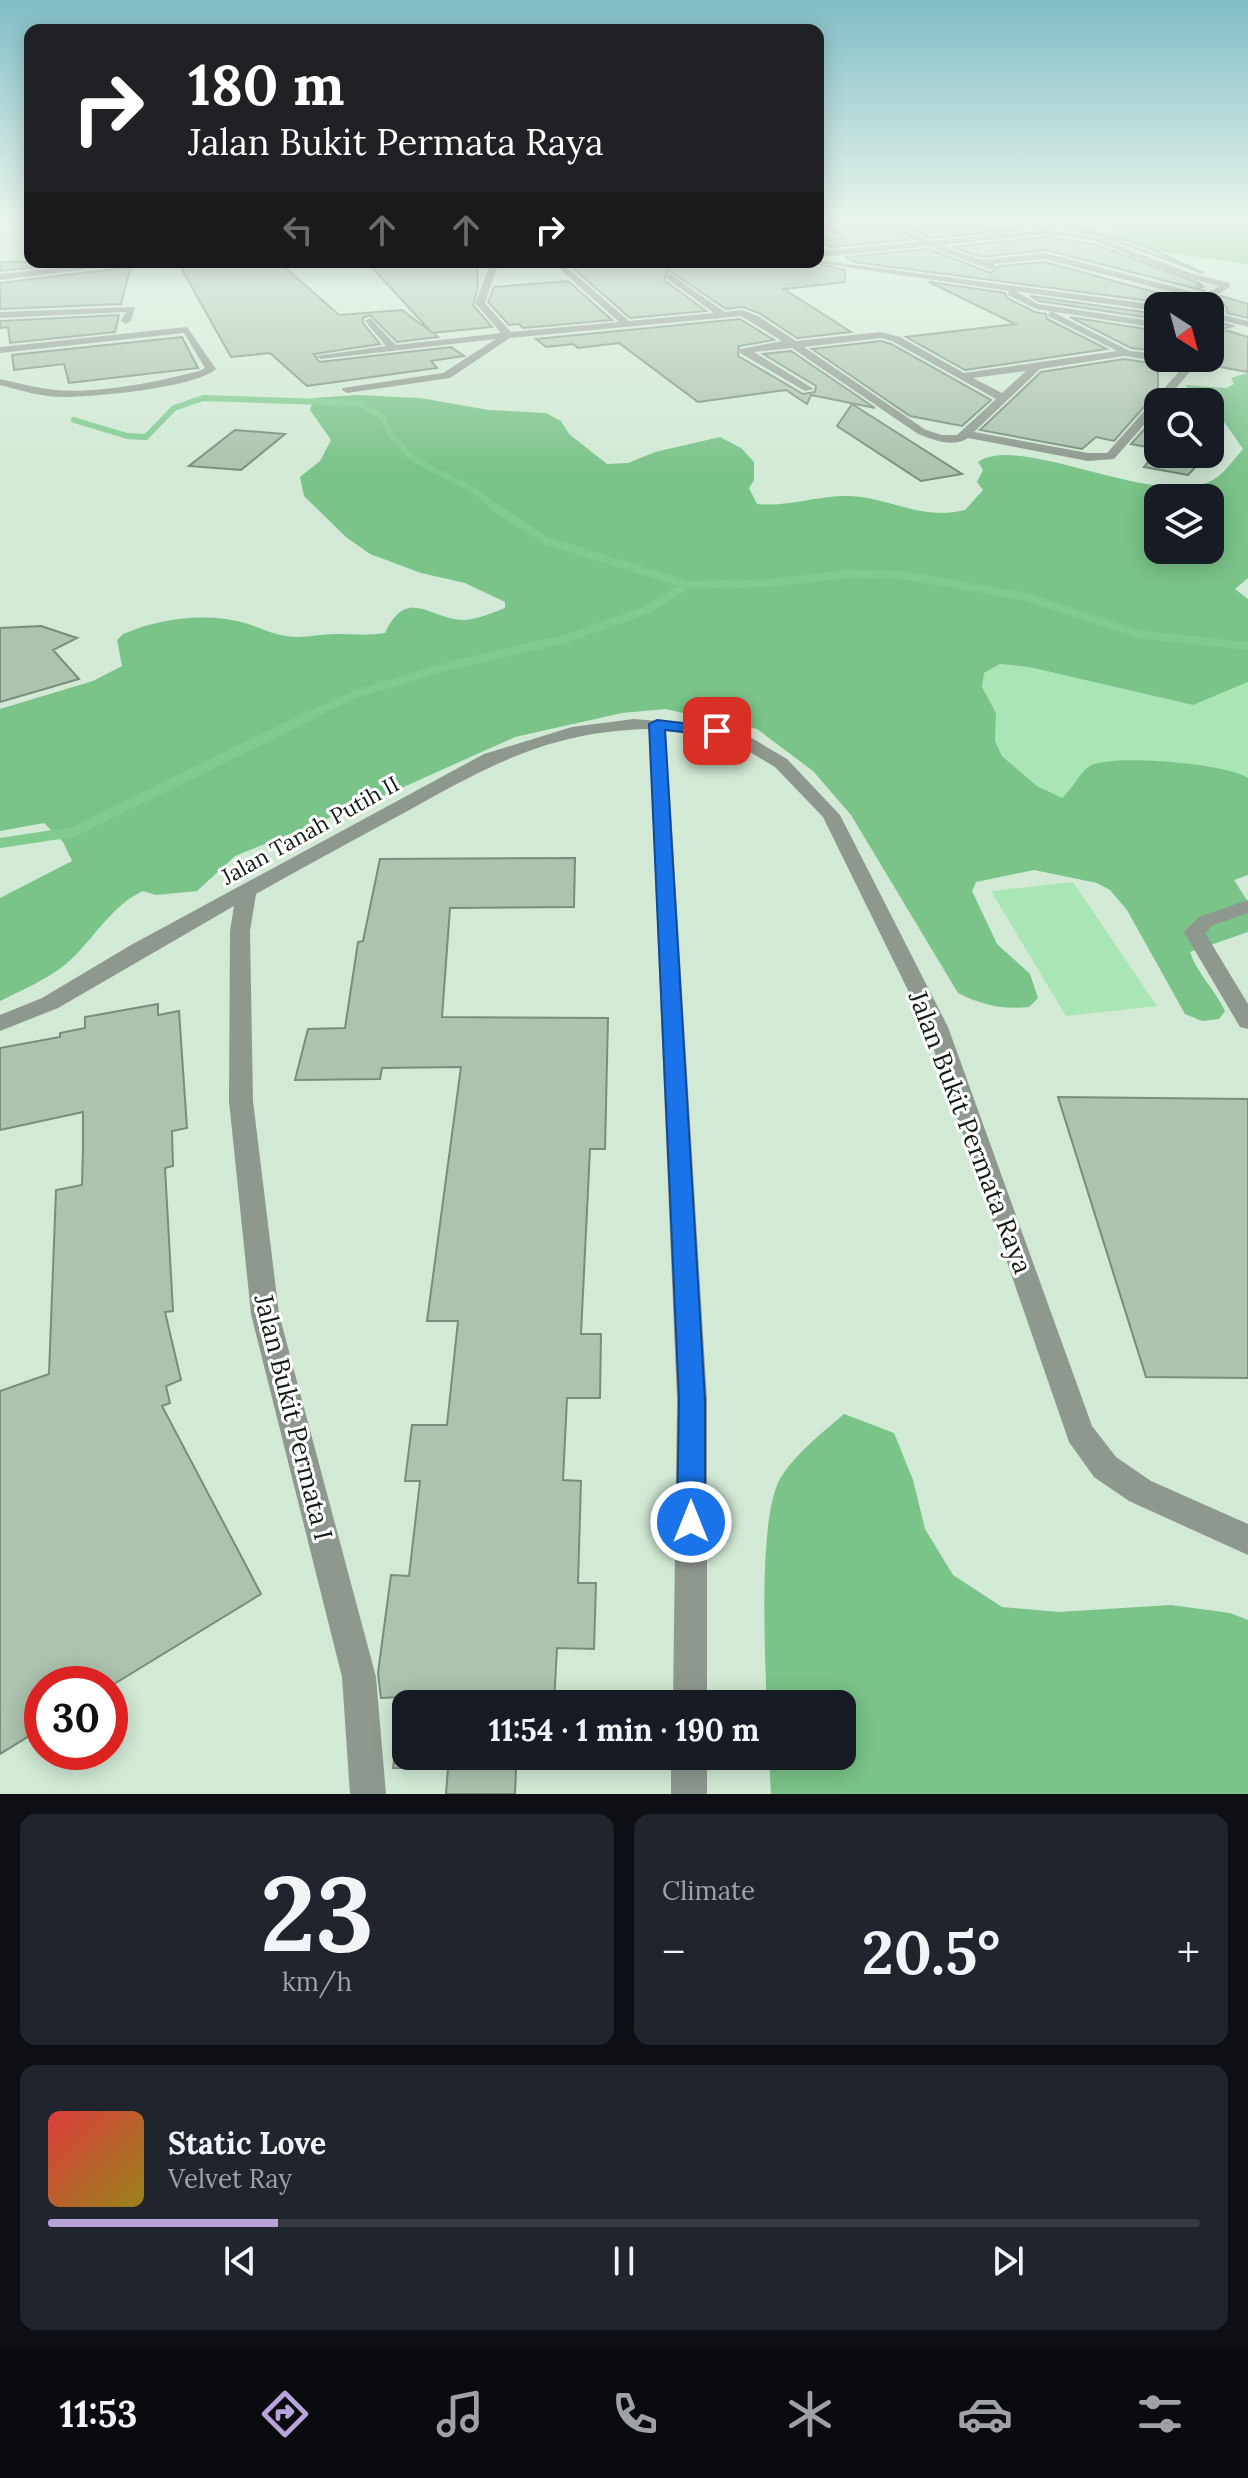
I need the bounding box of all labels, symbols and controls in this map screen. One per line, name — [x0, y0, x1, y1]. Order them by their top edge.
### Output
text: 180 m — [188, 49, 345, 120]
icon: right — [56, 56, 160, 160]
text: Jalan Bukit Permata Raya — [188, 119, 604, 165]
icon: left — [276, 208, 320, 252]
icon: ahead — [360, 208, 404, 252]
icon: ahead — [444, 208, 488, 252]
icon: right — [528, 208, 572, 252]
north arrow — [1144, 292, 1224, 372]
map controls — [1144, 292, 1224, 564]
button: search — [1144, 388, 1224, 468]
button: layers — [1144, 484, 1224, 564]
pin — [683, 697, 751, 765]
icon: arrive — [695, 709, 739, 753]
street label: Jalan Tanah Putih II — [215, 769, 404, 891]
street label: Jalan Bukit Permata Raya — [901, 985, 1040, 1278]
street label: Jalan Bukit Permata I — [247, 1290, 341, 1543]
position arrow — [649, 1480, 733, 1564]
speed limit sign: 30 — [24, 1666, 128, 1770]
text: 11:54 · 1 min · 190 m — [489, 1711, 759, 1749]
text: 23 — [260, 1846, 374, 1979]
text: Climate — [662, 1874, 755, 1907]
text: 20.5° — [862, 1914, 1000, 1990]
text: − — [662, 1924, 685, 1980]
text: + — [1177, 1924, 1200, 1980]
text: km/h — [282, 1965, 352, 1998]
text: Static Love — [168, 2124, 326, 2162]
text: Velvet Ray — [168, 2162, 292, 2195]
icon: previous — [218, 2239, 262, 2283]
icon: pause — [602, 2239, 646, 2283]
icon: next — [986, 2239, 1030, 2283]
icon: directions — [257, 2386, 313, 2442]
icon: music — [432, 2386, 488, 2442]
icon: phone — [607, 2386, 663, 2442]
icon: climate — [782, 2386, 838, 2442]
icon: car — [957, 2386, 1013, 2442]
icon: filters — [1132, 2386, 1188, 2442]
text: 11:53 — [60, 2391, 137, 2437]

